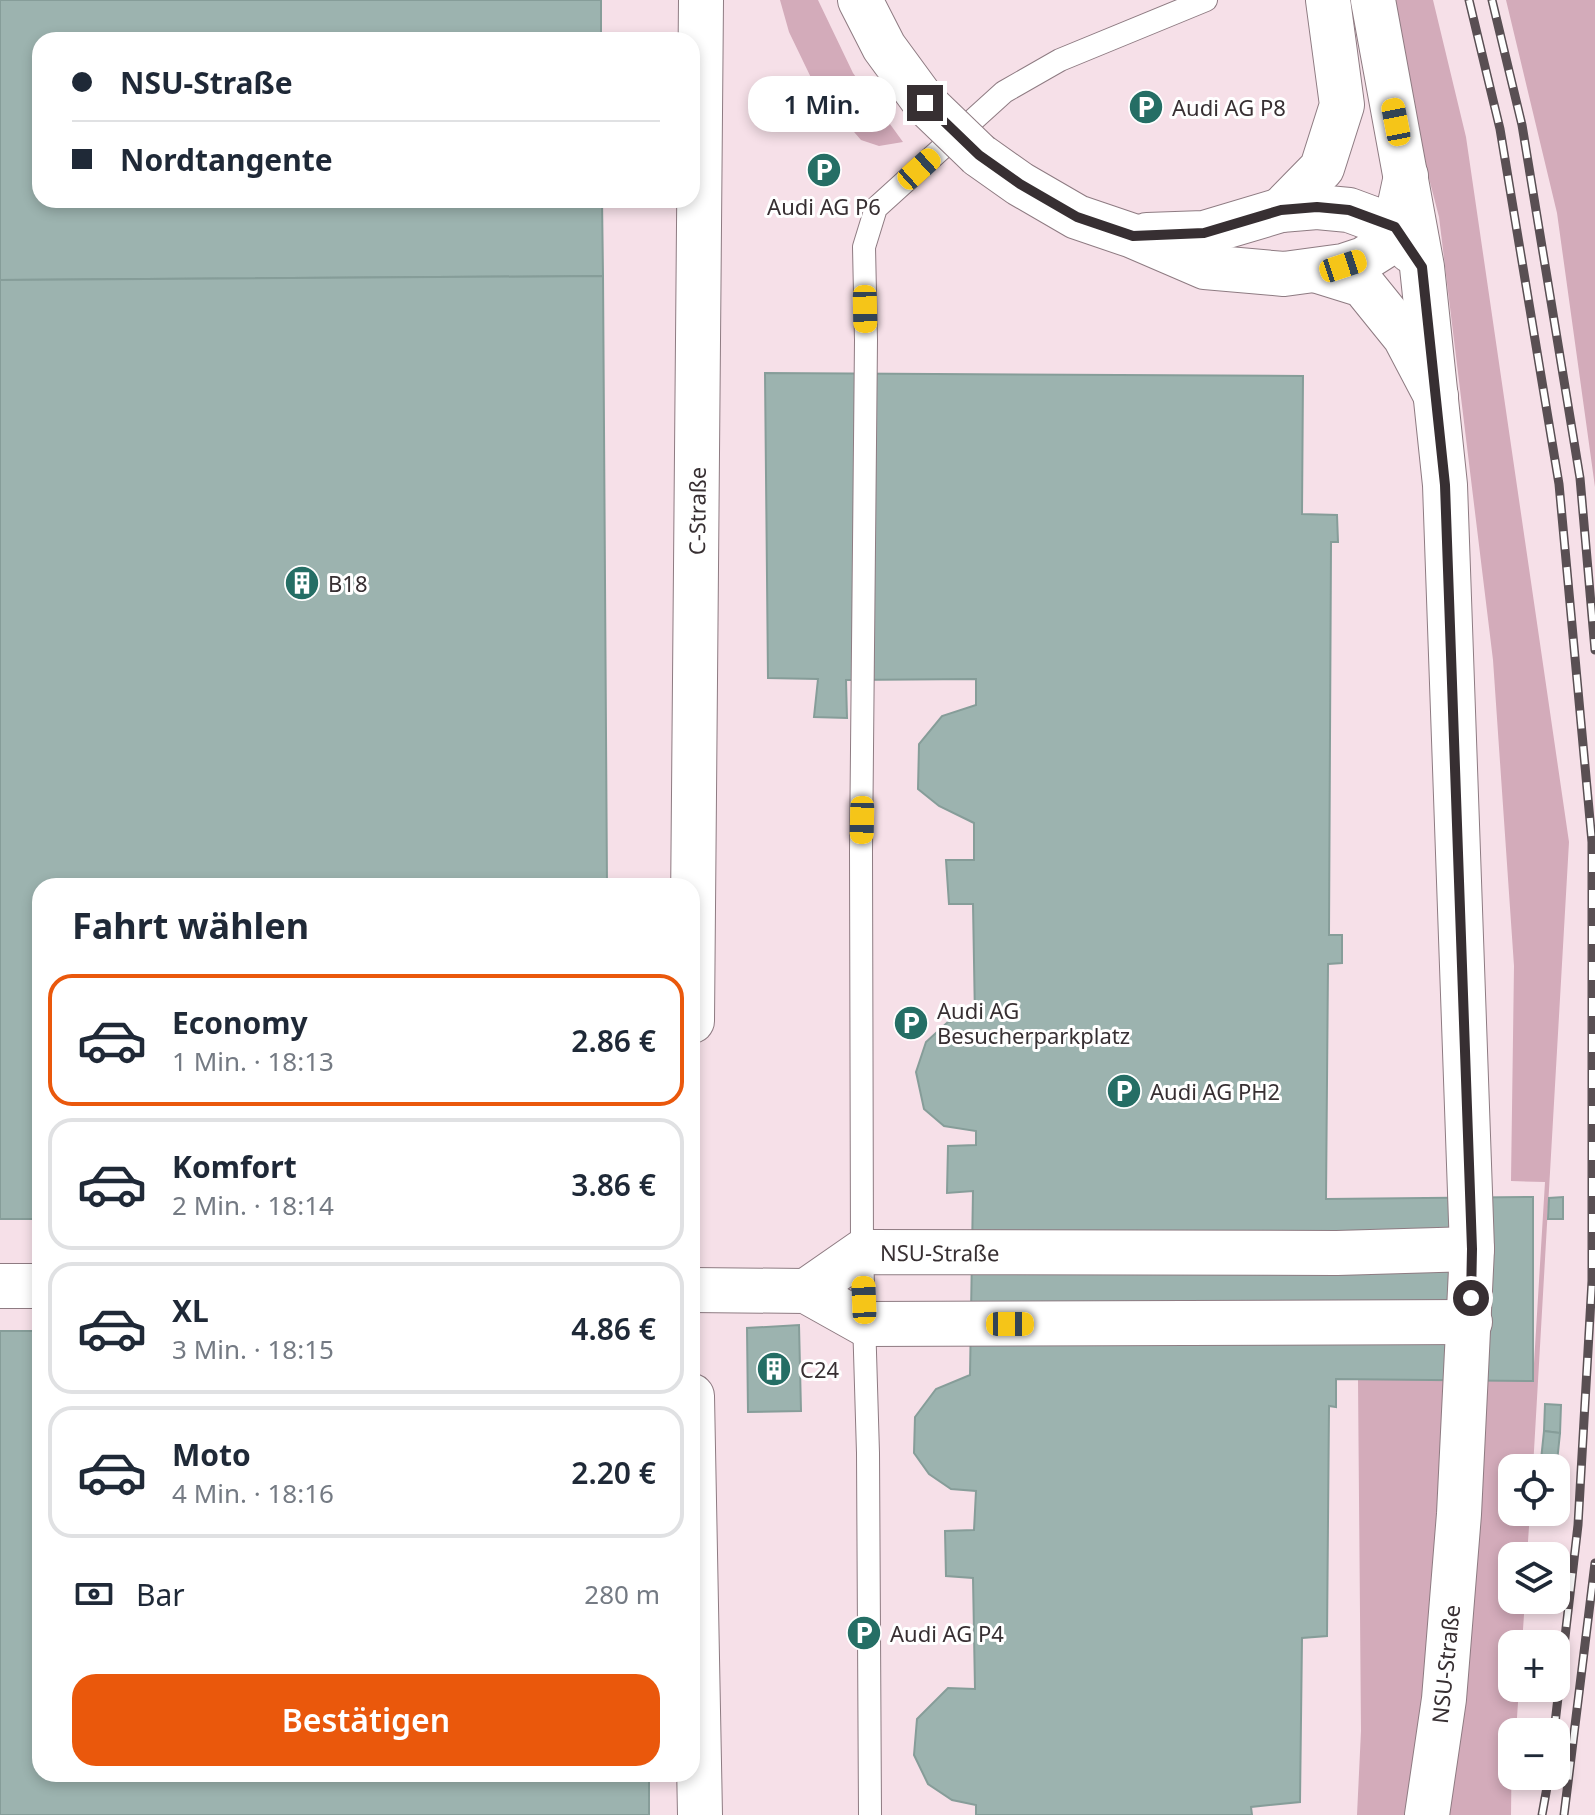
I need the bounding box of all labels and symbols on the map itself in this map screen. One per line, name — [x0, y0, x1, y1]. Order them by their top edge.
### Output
callout: 1 Min. — [749, 75, 897, 131]
route end — [907, 85, 943, 121]
parking icon: Audi AG P8 — [1127, 88, 1165, 126]
place label: Audi AG P8 — [1172, 92, 1286, 122]
car — [1380, 96, 1412, 148]
car — [893, 144, 945, 194]
parking icon: Audi AG P6 — [805, 151, 843, 189]
place label: Audi AG P6 — [767, 191, 881, 221]
car — [1316, 247, 1370, 285]
car — [853, 285, 877, 333]
street label: C-Straße — [681, 467, 712, 555]
building icon: B18 — [283, 564, 321, 602]
place label: B18 — [328, 568, 367, 598]
car — [850, 796, 874, 844]
place label: Audi AG Besucherparkplatz — [937, 995, 1130, 1050]
parking icon: Audi AG Besucherparkplatz — [892, 1004, 930, 1042]
parking icon: Audi AG PH2 — [1105, 1072, 1143, 1110]
place label: Audi AG PH2 — [1150, 1076, 1280, 1106]
street label: NSU-Straße — [880, 1237, 999, 1267]
car — [851, 1276, 877, 1324]
route start — [1453, 1280, 1489, 1316]
car — [986, 1312, 1034, 1336]
building icon: C24 — [755, 1350, 793, 1388]
place label: C24 — [800, 1354, 839, 1384]
street label: NSU-Straße — [1424, 1603, 1466, 1725]
parking icon: Audi AG P4 — [845, 1614, 883, 1652]
place label: Audi AG P4 — [890, 1618, 1004, 1648]

